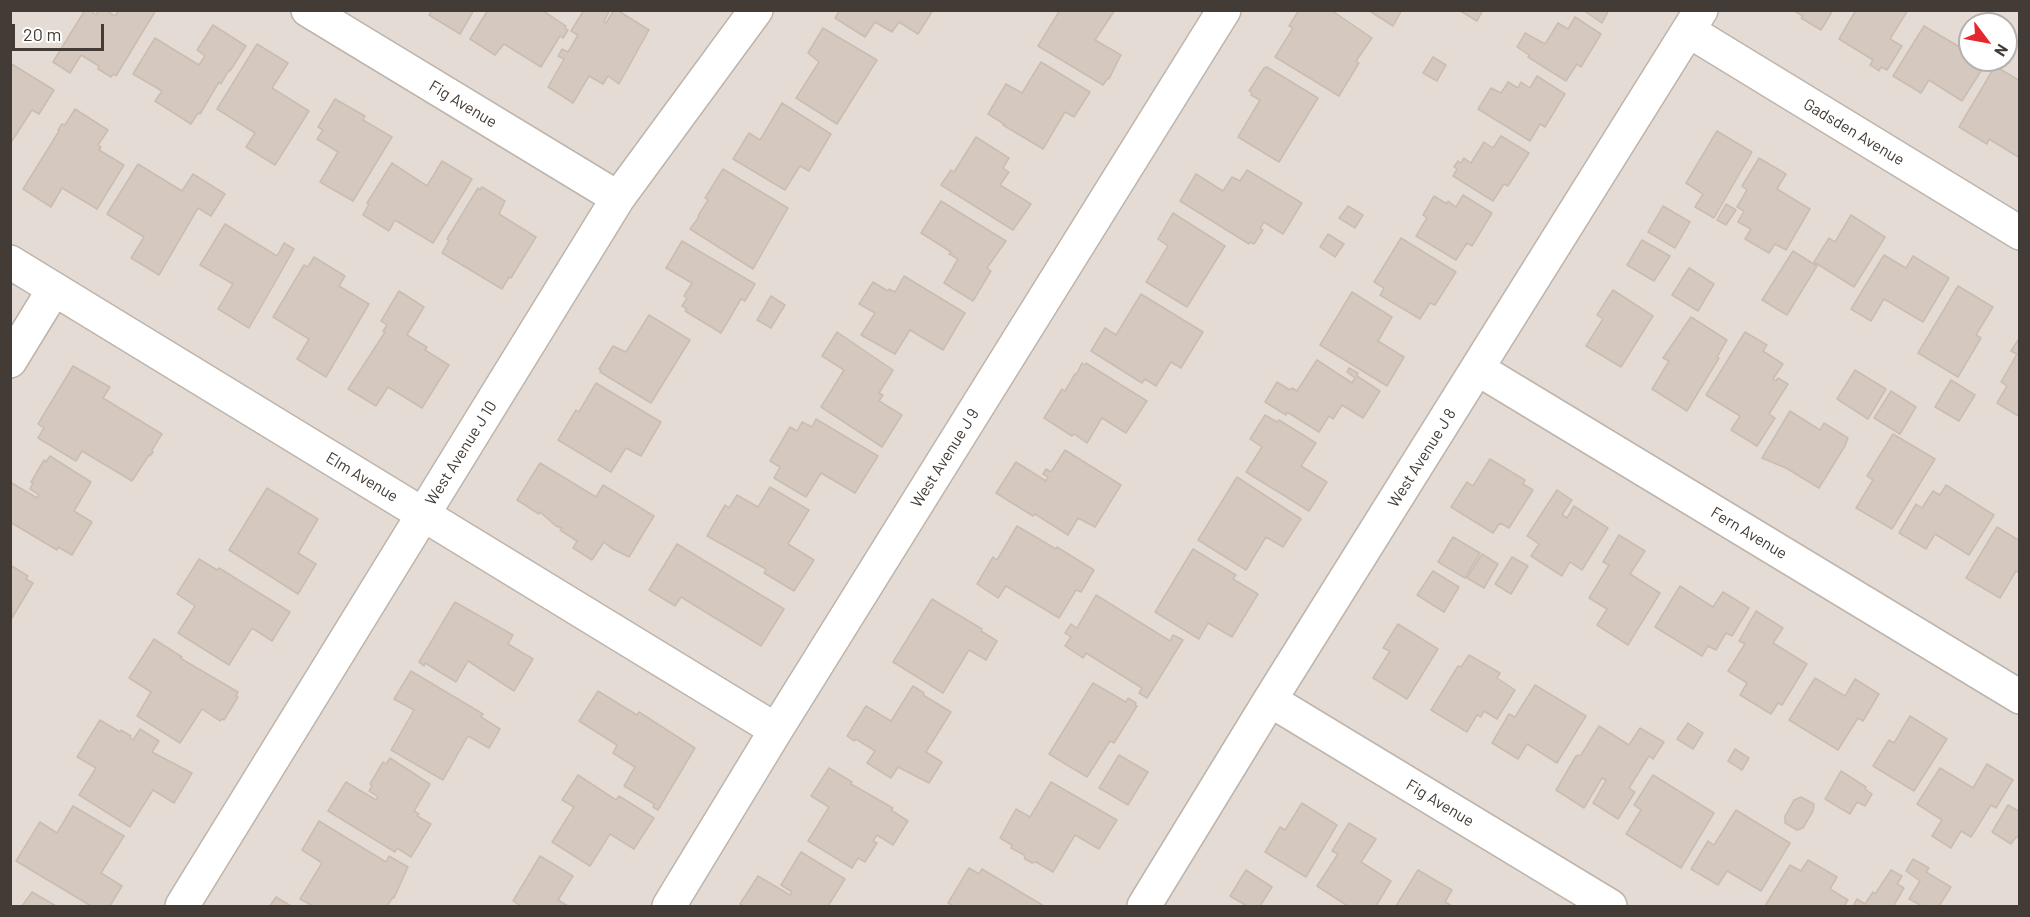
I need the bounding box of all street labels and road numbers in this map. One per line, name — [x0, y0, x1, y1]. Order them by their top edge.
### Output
street label: Fig Avenue — [426, 76, 500, 132]
street label: Gadsden Avenue — [1800, 94, 1908, 170]
street label: West Avenue J 10 — [421, 397, 501, 509]
street label: West Avenue J 9 — [907, 405, 983, 511]
street label: West Avenue J 8 — [1384, 405, 1460, 511]
street label: Elm Avenue — [322, 448, 402, 506]
street label: Fern Avenue — [1707, 503, 1791, 563]
street label: Fig Avenue — [1403, 775, 1477, 831]

